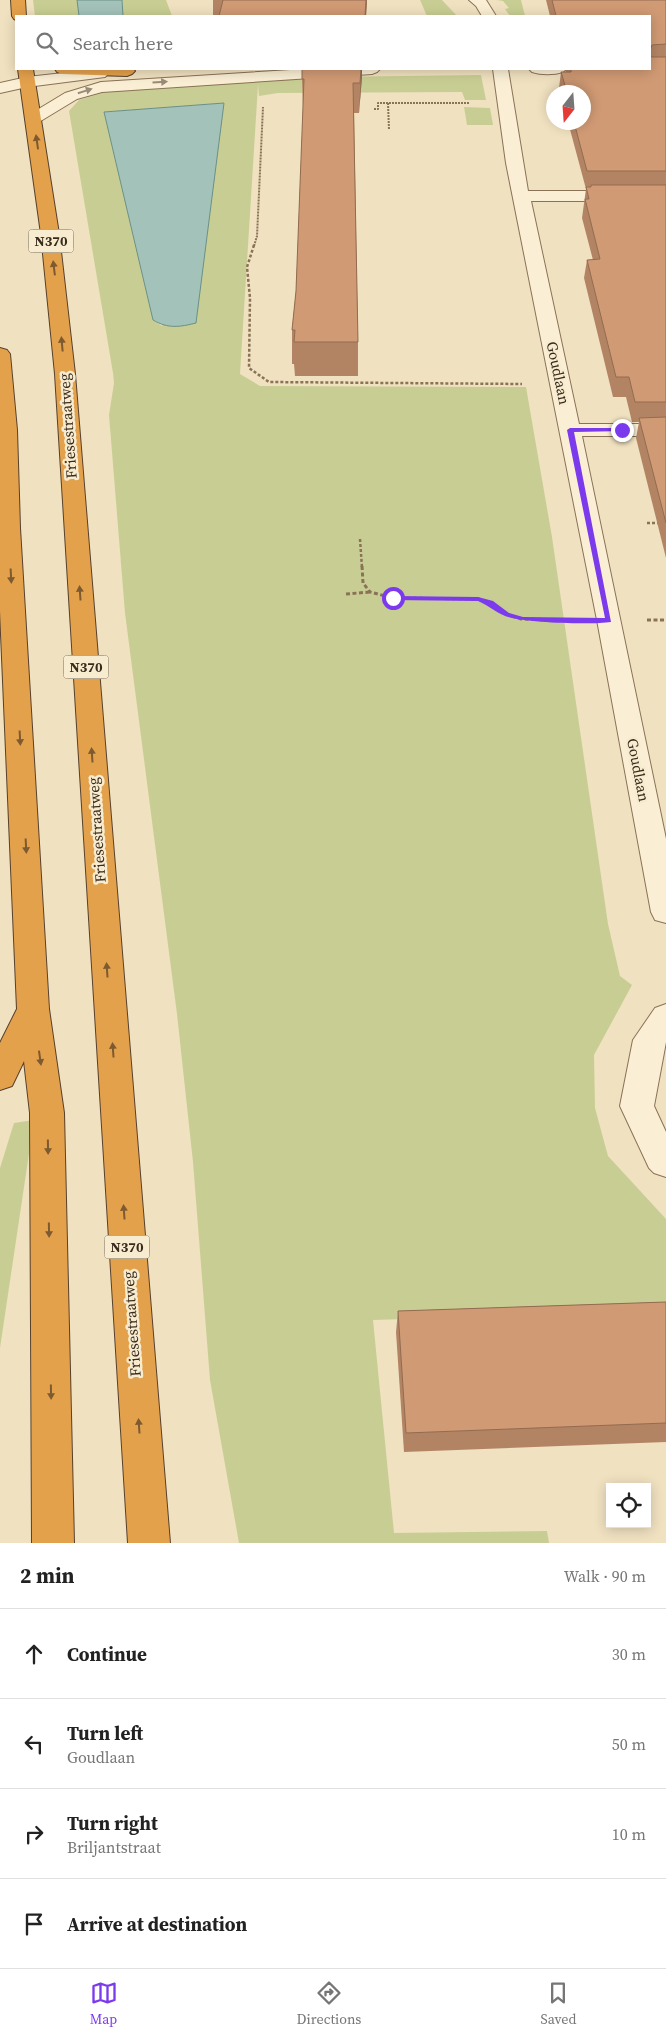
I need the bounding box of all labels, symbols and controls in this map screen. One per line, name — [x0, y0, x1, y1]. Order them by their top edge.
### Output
search box — [15, 15, 651, 70]
icon: search — [33, 29, 61, 57]
text: Search here — [73, 30, 173, 56]
one-way arrow — [152, 78, 168, 86]
north arrow — [546, 85, 591, 130]
one-way arrow — [78, 86, 93, 94]
one-way arrow — [32, 134, 40, 150]
road number: N370 — [28, 230, 74, 252]
one-way arrow — [50, 260, 58, 276]
one-way arrow — [58, 336, 66, 352]
street label: Goudlaan — [542, 339, 575, 406]
street label: Friesestraatweg — [53, 372, 82, 479]
route end — [611, 419, 634, 442]
one-way arrow — [7, 569, 15, 585]
one-way arrow — [76, 585, 84, 601]
route start — [382, 587, 405, 610]
road number: N370 — [64, 656, 108, 679]
one-way arrow — [17, 731, 25, 747]
street label: Goudlaan — [622, 736, 655, 803]
one-way arrow — [87, 747, 95, 763]
street label: Friesestraatweg — [82, 776, 111, 883]
one-way arrow — [22, 838, 30, 854]
one-way arrow — [103, 962, 111, 978]
one-way arrow — [109, 1042, 117, 1058]
one-way arrow — [36, 1050, 44, 1066]
one-way arrow — [44, 1139, 52, 1155]
one-way arrow — [120, 1204, 128, 1220]
one-way arrow — [45, 1222, 53, 1238]
road number: N370 — [104, 1236, 150, 1258]
street label: Friesestraatweg — [117, 1270, 146, 1377]
one-way arrow — [47, 1384, 55, 1400]
one-way arrow — [135, 1418, 143, 1434]
map controls — [606, 1483, 651, 1528]
button: locate — [606, 1483, 651, 1528]
text: 2 min — [20, 1561, 75, 1590]
text: Walk · 90 m — [564, 1565, 646, 1587]
icon: ahead — [20, 1640, 48, 1668]
text: Continue — [67, 1641, 147, 1667]
text: 30 m — [612, 1643, 646, 1665]
text: Turn left — [67, 1720, 143, 1746]
icon: left — [20, 1730, 48, 1758]
text: 50 m — [612, 1733, 646, 1755]
text: Goudlaan — [67, 1746, 135, 1768]
text: Turn right — [67, 1810, 158, 1836]
icon: right — [20, 1820, 48, 1848]
text: 10 m — [612, 1823, 646, 1845]
text: Briljantstraat — [67, 1836, 161, 1858]
icon: arrive — [20, 1910, 48, 1938]
text: Arrive at destination — [67, 1911, 247, 1937]
tab: Map — [90, 1979, 118, 2029]
tab: Directions — [297, 1979, 361, 2029]
tab: Saved — [541, 1979, 576, 2029]

